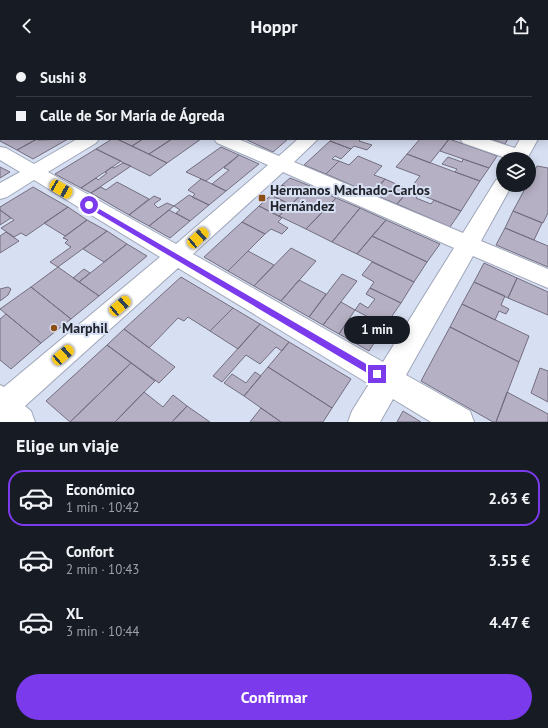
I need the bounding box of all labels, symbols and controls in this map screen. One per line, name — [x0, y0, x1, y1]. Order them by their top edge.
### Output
icon: back — [16, 15, 38, 37]
text: Hoppr — [250, 15, 298, 38]
icon: share — [510, 15, 532, 37]
text: Sushi 8 — [40, 68, 87, 87]
text: Calle de Sor María de Ágreda — [40, 106, 225, 125]
map controls — [496, 152, 536, 192]
button: layers — [496, 152, 536, 192]
car — [48, 178, 74, 200]
place label: Hermanos Machado-Carlos Hernández — [270, 181, 430, 215]
marker: Hermanos Machado-Carlos Hernández — [257, 193, 267, 203]
route start — [80, 196, 98, 214]
car — [185, 226, 211, 250]
car — [107, 294, 133, 318]
callout: 1 min — [344, 316, 410, 344]
place label: Marphil — [62, 319, 109, 337]
text: 1 min — [361, 321, 393, 338]
marker: Marphil — [49, 323, 59, 333]
car — [50, 343, 76, 367]
route end — [368, 365, 386, 383]
text: Elige un viaje — [16, 434, 119, 457]
icon: car — [18, 480, 54, 516]
text: Económico — [66, 480, 135, 499]
text: 2.63 € — [488, 489, 530, 508]
text: 1 min · 10:42 — [66, 499, 139, 516]
icon: car — [18, 542, 54, 578]
text: Confort — [66, 542, 114, 561]
text: 3.55 € — [488, 551, 530, 570]
text: 2 min · 10:43 — [66, 561, 139, 578]
icon: car — [18, 604, 54, 640]
text: XL — [66, 604, 83, 623]
text: 4.47 € — [489, 613, 530, 632]
text: 3 min · 10:44 — [66, 623, 139, 640]
button: Confirmar — [16, 674, 532, 720]

